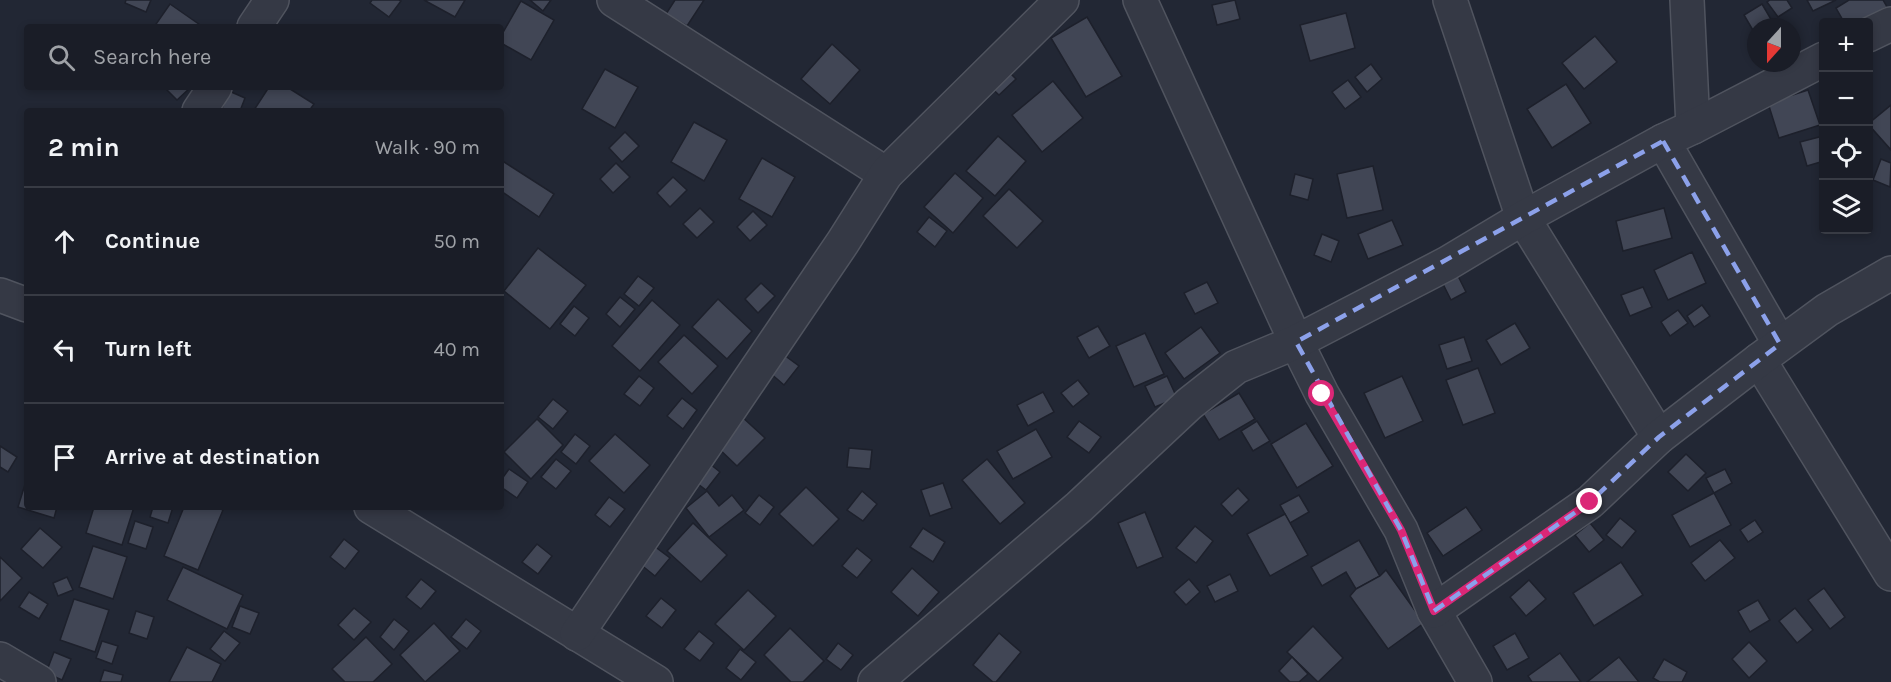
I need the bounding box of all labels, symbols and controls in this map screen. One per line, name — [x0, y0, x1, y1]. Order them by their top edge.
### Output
north arrow — [1747, 18, 1801, 72]
map controls — [1819, 18, 1873, 234]
button: + — [1819, 18, 1873, 72]
search box — [24, 24, 504, 90]
icon: search — [45, 41, 78, 74]
text: Search here — [93, 44, 211, 70]
button: − — [1819, 72, 1873, 126]
button: locate — [1819, 126, 1873, 180]
text: 2 min — [48, 132, 120, 163]
text: Walk · 90 m — [375, 136, 480, 159]
button: layers — [1819, 180, 1873, 234]
icon: ahead — [48, 225, 81, 258]
text: Continue — [105, 228, 200, 254]
text: 50 m — [433, 230, 480, 253]
icon: left — [48, 333, 81, 366]
text: Turn left — [105, 336, 192, 362]
text: 40 m — [434, 338, 480, 361]
route start — [1308, 380, 1334, 406]
icon: arrive — [48, 441, 81, 474]
text: Arrive at destination — [105, 444, 320, 470]
route end — [1576, 488, 1602, 514]

